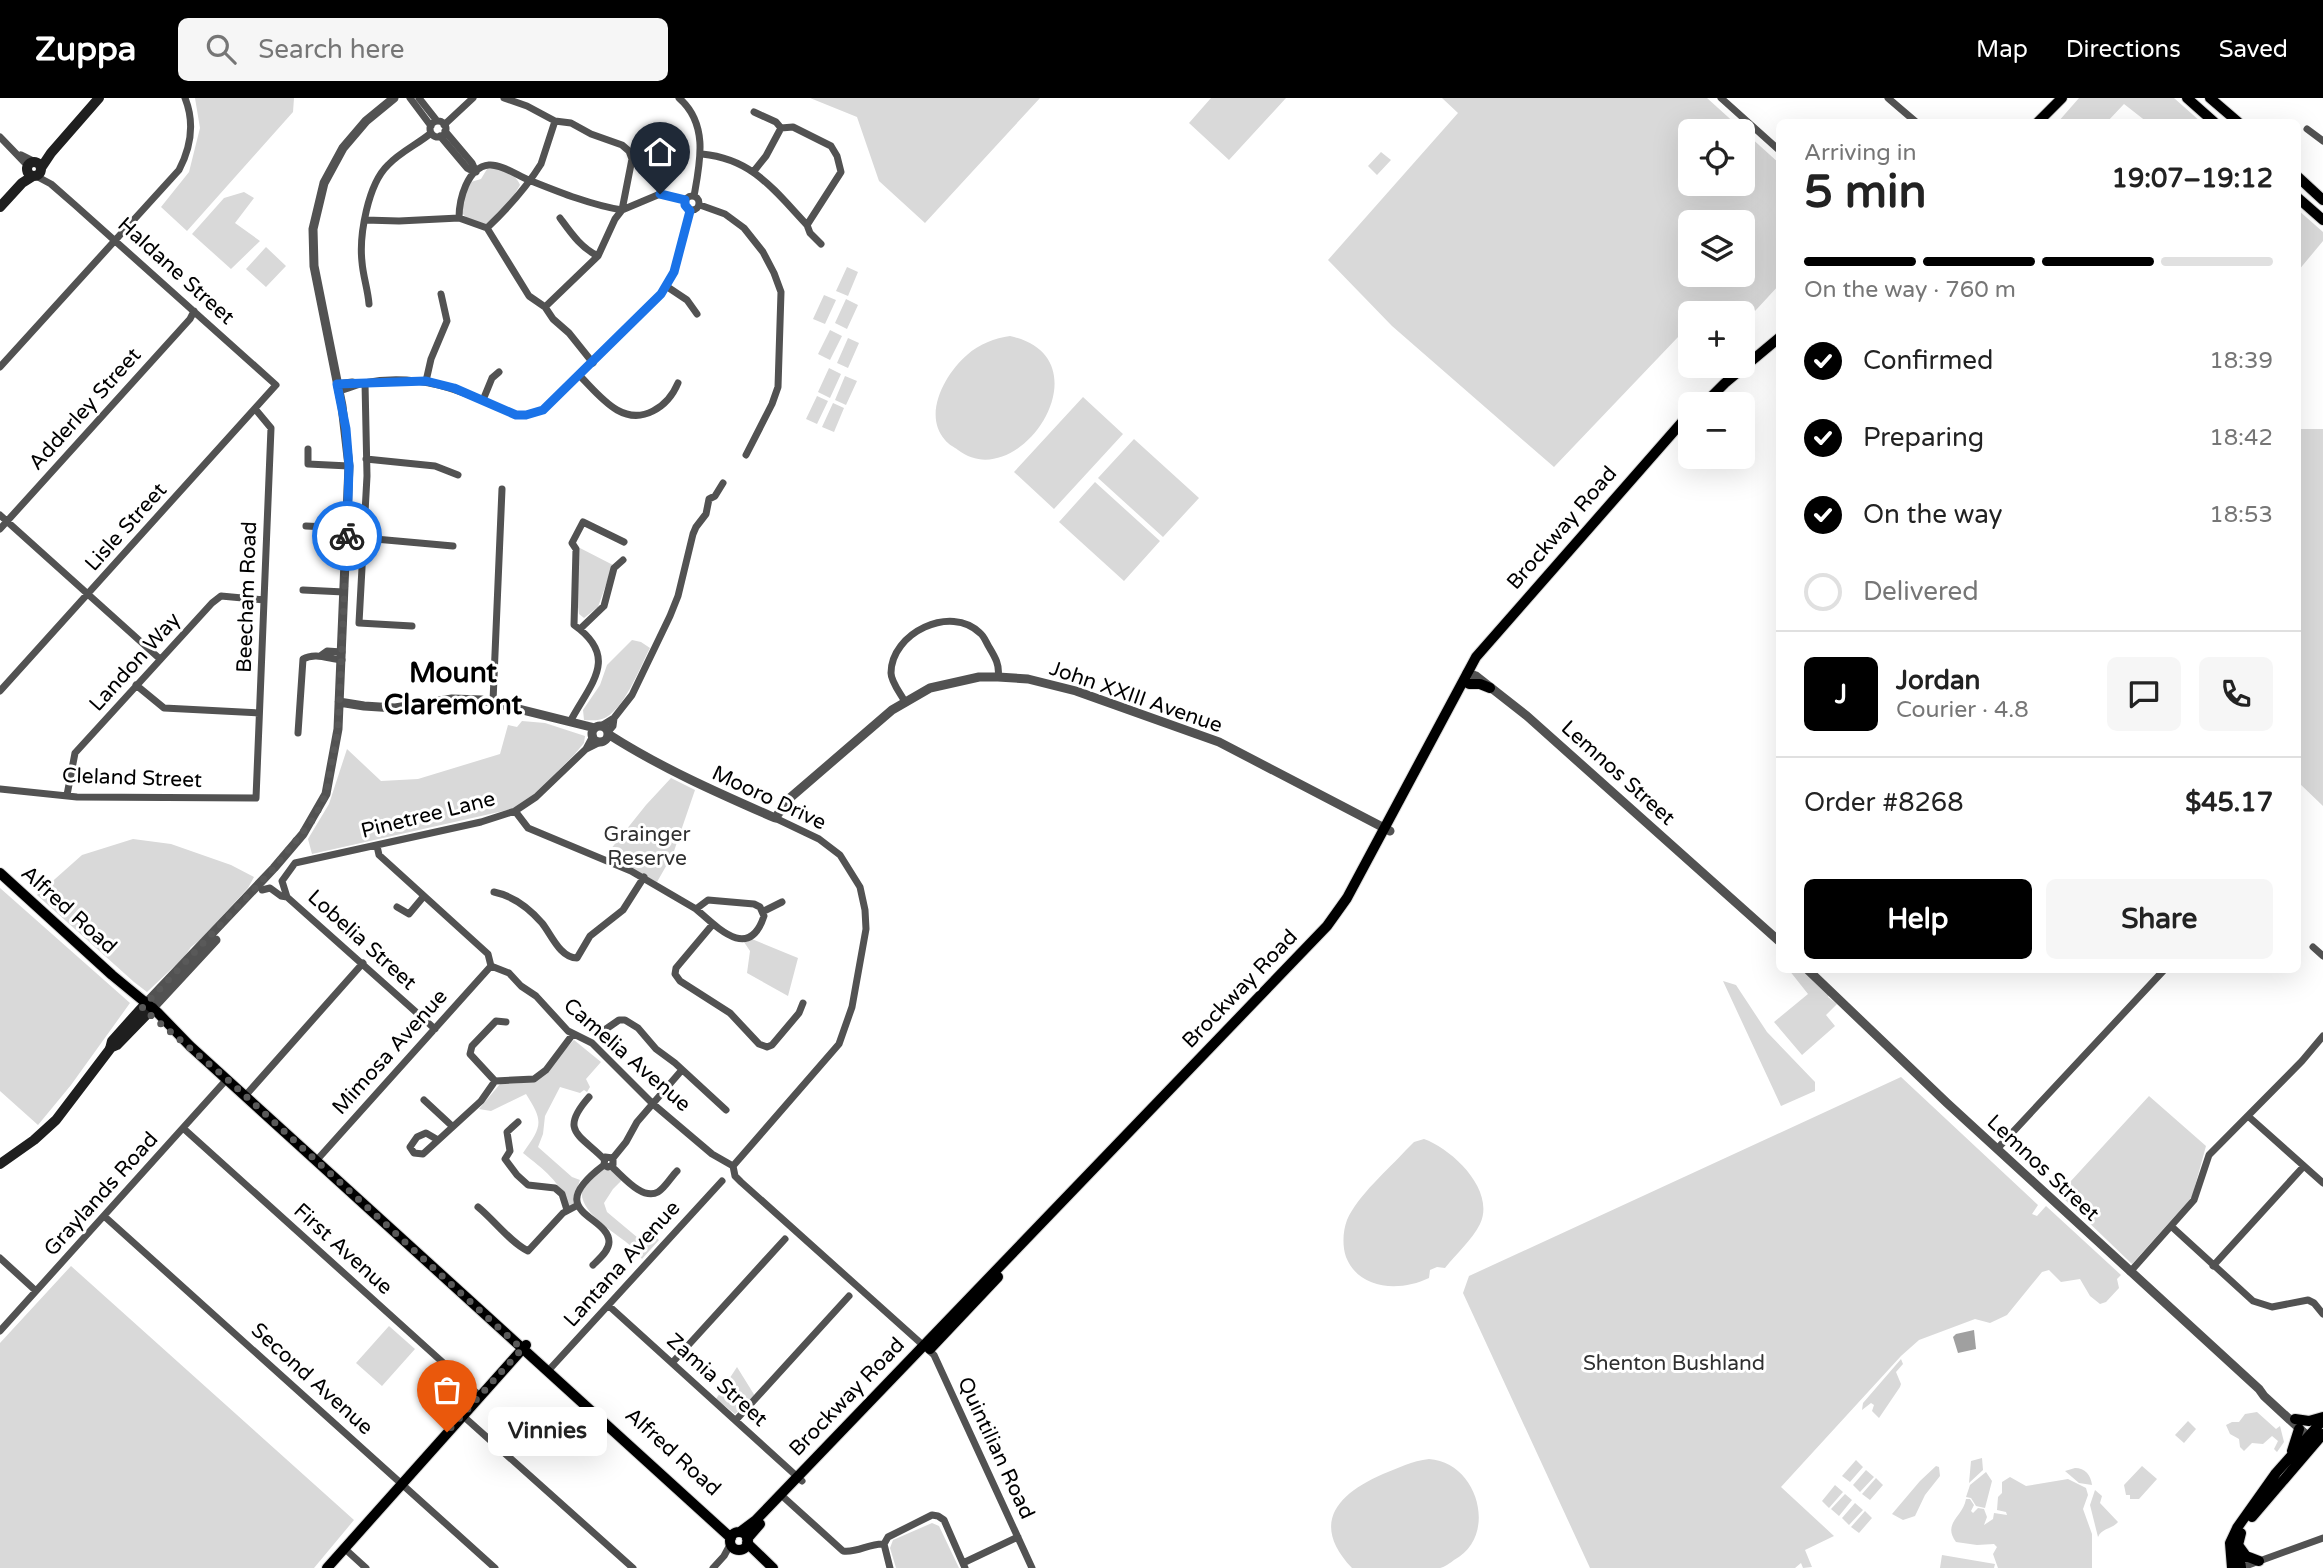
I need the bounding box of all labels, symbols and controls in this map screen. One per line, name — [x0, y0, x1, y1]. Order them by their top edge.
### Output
search box — [178, 18, 668, 81]
text: Zuppa — [35, 30, 136, 69]
icon: search — [202, 30, 240, 68]
text: Search here — [258, 34, 405, 65]
text: Map — [1976, 35, 2028, 64]
text: Directions — [2066, 35, 2181, 64]
text: Saved — [2219, 35, 2288, 64]
map controls — [1678, 119, 1755, 469]
button: locate — [1678, 119, 1755, 196]
pin — [630, 122, 690, 194]
icon: home — [641, 133, 679, 171]
text: Arriving in — [1804, 139, 1917, 167]
text: 19:07–19:12 — [2112, 163, 2273, 194]
text: 5 min — [1804, 165, 1927, 220]
button: layers — [1678, 210, 1755, 287]
street label: Haldane Street — [113, 212, 239, 330]
text: On the way · 760 m — [1804, 276, 2016, 304]
button: + — [1678, 301, 1755, 378]
icon: check — [1804, 342, 1842, 380]
street label: Adderley Street — [24, 343, 146, 475]
text: Confirmed — [1863, 345, 1993, 376]
text: 18:39 — [2209, 347, 2273, 375]
button: − — [1678, 392, 1755, 469]
icon: check — [1804, 419, 1842, 457]
text: Preparing — [1863, 422, 1984, 453]
text: 18:42 — [2209, 424, 2273, 452]
street label: Brockway Road — [1502, 461, 1622, 595]
street label: Lisle Street — [80, 478, 172, 576]
icon: check — [1804, 496, 1842, 534]
text: On the way — [1863, 499, 2003, 530]
courier — [312, 501, 382, 571]
text: 18:53 — [2209, 501, 2273, 529]
icon: bike — [328, 517, 366, 555]
street label: Beecham Road — [232, 521, 262, 673]
text: Delivered — [1863, 576, 1979, 607]
street label: Landon Way — [84, 607, 186, 717]
district label: Mount Claremont — [384, 656, 523, 722]
street label: John XXIII Avenue — [1046, 656, 1226, 738]
button: chat — [2107, 657, 2181, 731]
button: phone — [2199, 657, 2273, 731]
text: Jordan — [1896, 665, 1980, 696]
text: J — [1835, 679, 1847, 710]
text: Courier · 4.8 — [1896, 696, 2029, 724]
street label: Lemnos Street — [1556, 715, 1680, 831]
street label: Mooro Drive — [708, 761, 830, 835]
street label: Cleland Street — [61, 763, 203, 793]
street label: Pinetree Lane — [358, 786, 498, 844]
text: Order #8268 — [1804, 787, 1964, 818]
text: $45.17 — [2185, 787, 2273, 818]
park label: Grainger Reserve — [604, 822, 690, 871]
street label: Alfred Road — [16, 861, 122, 959]
button: Help — [1804, 879, 2032, 959]
button: Share — [2046, 879, 2273, 959]
street label: Lobelia Street — [302, 885, 422, 995]
street label: Brockway Road — [1177, 925, 1303, 1053]
street label: Mimosa Avenue — [327, 984, 453, 1120]
street label: Camelia Avenue — [558, 993, 696, 1117]
street label: Lemnos Street — [1982, 1110, 2104, 1226]
street label: Graylands Road — [39, 1127, 163, 1261]
street label: Lantana Avenue — [559, 1196, 685, 1332]
street label: First Avenue — [288, 1198, 398, 1300]
street label: Second Avenue — [246, 1318, 378, 1440]
street label: Zamia Street — [661, 1328, 773, 1432]
street label: Brockway Road — [784, 1333, 910, 1461]
park label: Shenton Bushland — [1583, 1351, 1765, 1376]
pin — [417, 1360, 477, 1432]
icon: bag — [428, 1371, 466, 1409]
street label: Quintilian Road — [952, 1373, 1040, 1523]
street label: Alfred Road — [620, 1403, 726, 1501]
callout: Vinnies — [489, 1408, 608, 1456]
text: Vinnies — [508, 1417, 587, 1445]

